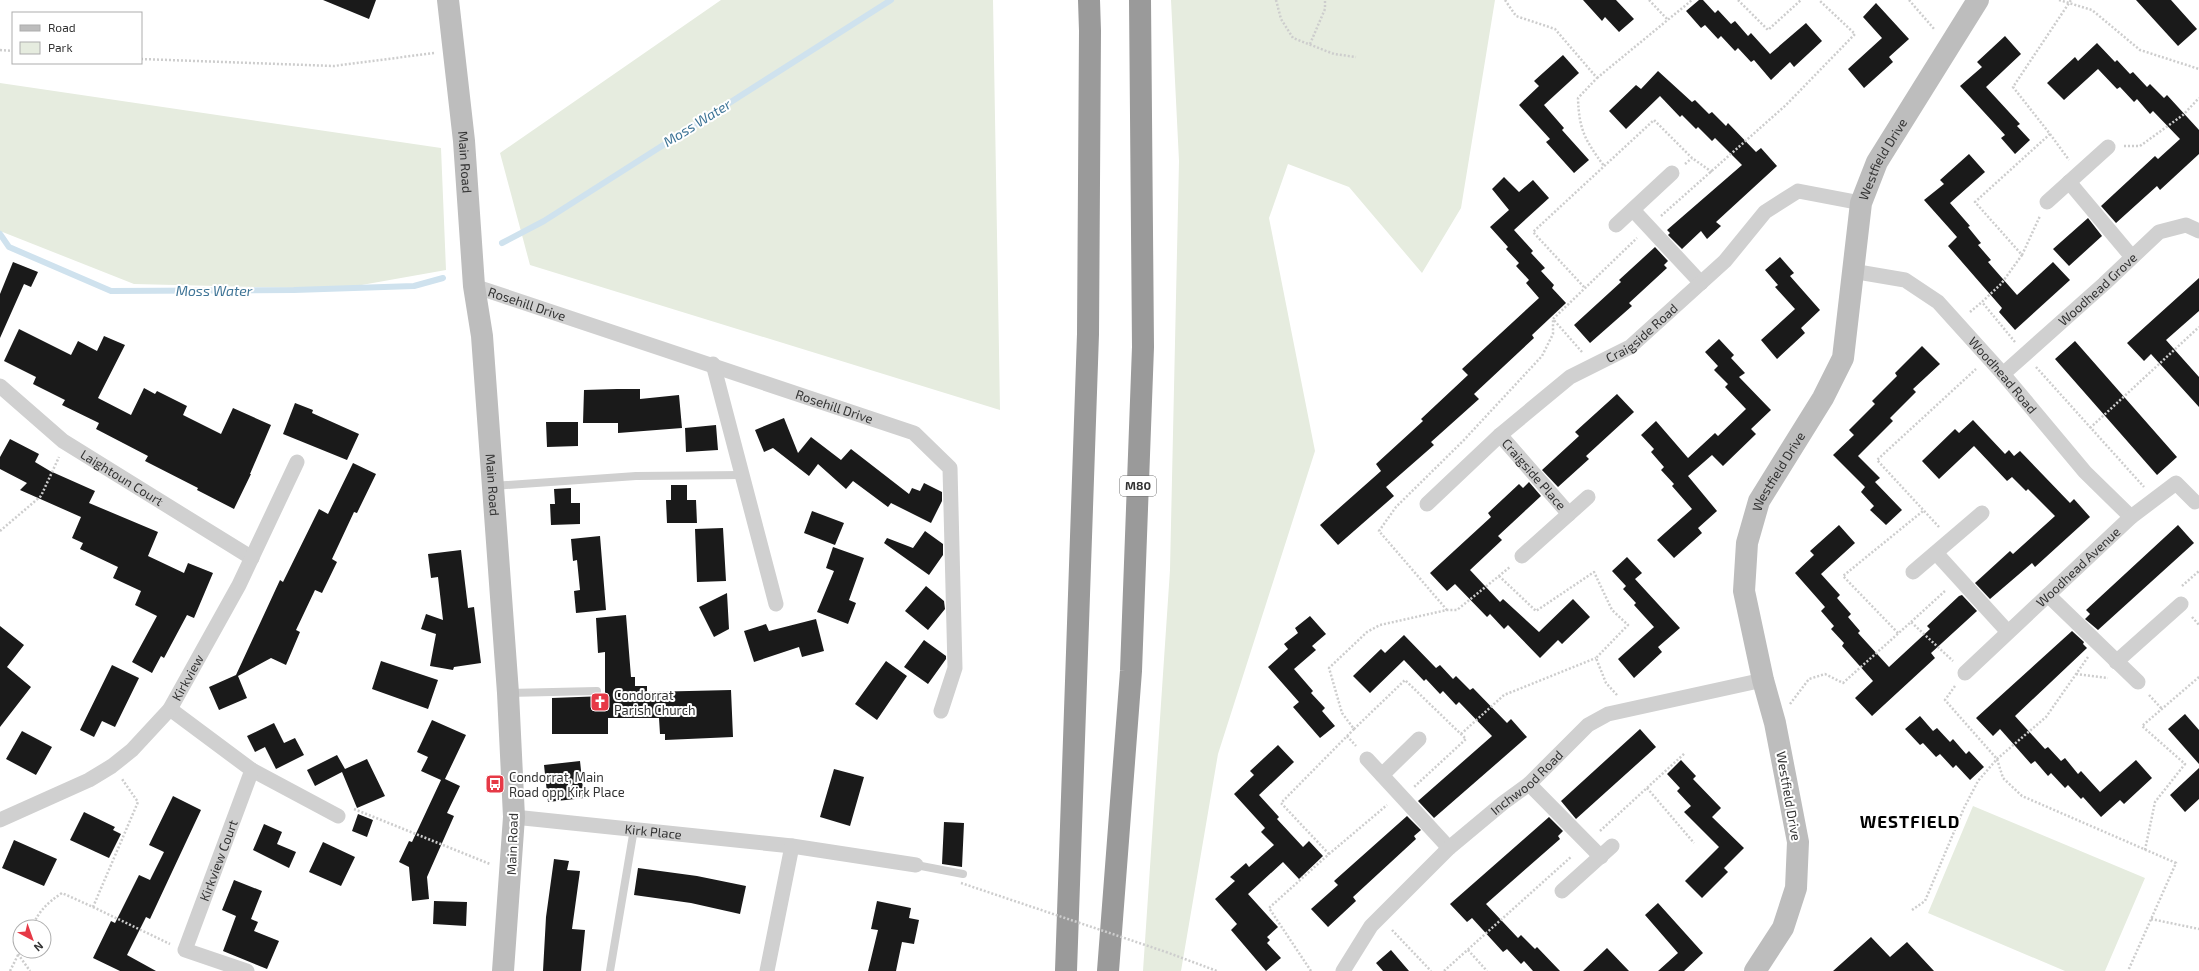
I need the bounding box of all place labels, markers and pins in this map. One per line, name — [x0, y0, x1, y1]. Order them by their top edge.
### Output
place label: Condorrat Parish Church — [614, 687, 696, 718]
church icon: Condorrat Parish Church — [589, 691, 611, 713]
place label: Condorrat, Main Road opp Kirk Place — [509, 769, 625, 800]
bus stop icon: Condorrat, Main Road opp Kirk Place — [484, 773, 506, 795]

